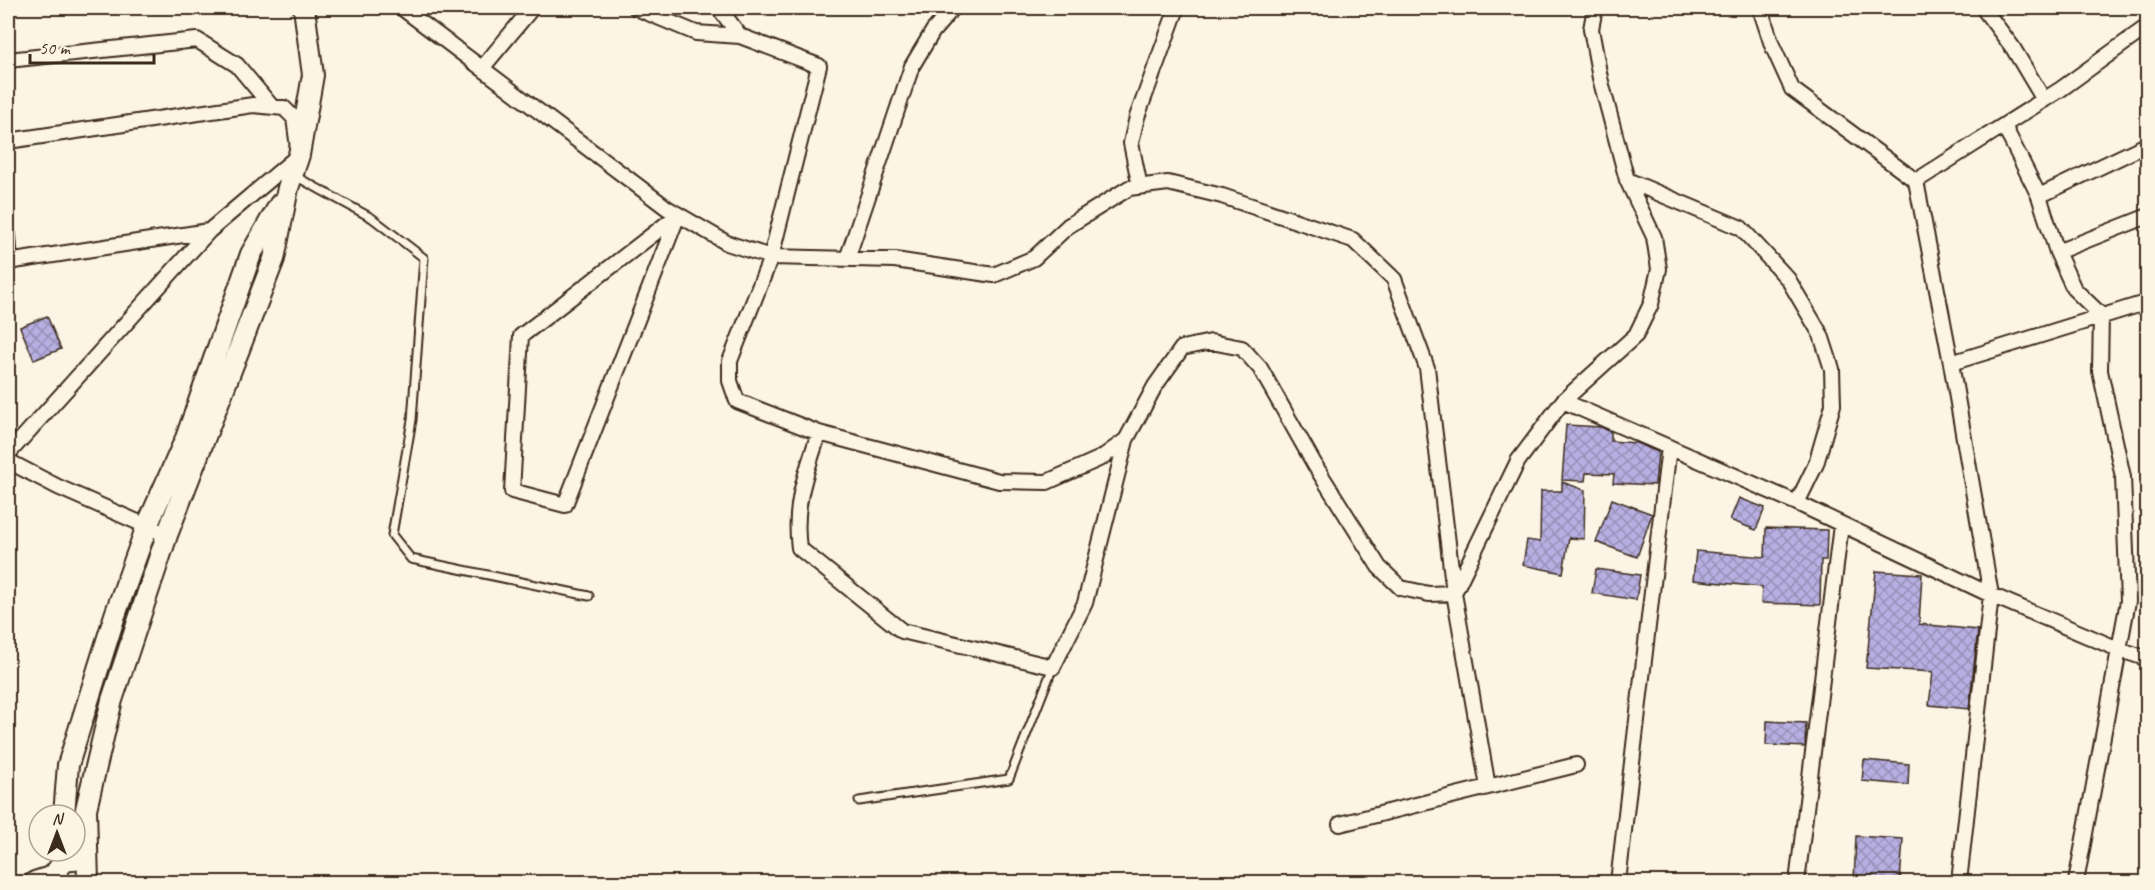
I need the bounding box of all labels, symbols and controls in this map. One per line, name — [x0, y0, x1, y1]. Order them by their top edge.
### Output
scale bar — [30, 27, 154, 65]
text: 50 m — [39, 37, 72, 59]
north arrow — [27, 803, 87, 863]
text: N — [52, 809, 65, 829]

